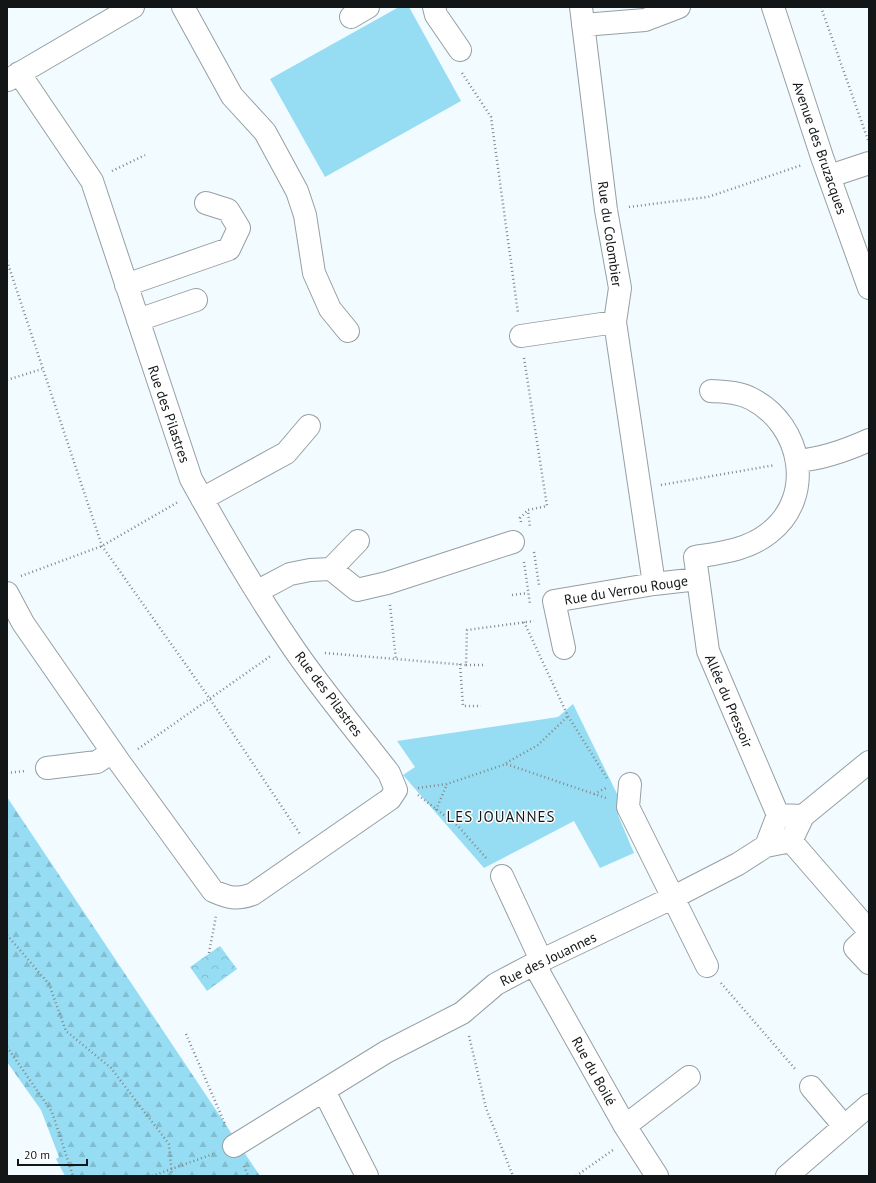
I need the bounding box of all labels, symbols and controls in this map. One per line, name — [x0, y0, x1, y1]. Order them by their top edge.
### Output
street label: Avenue des Bruzacques — [789, 79, 851, 217]
street label: Rue du Colombier — [594, 180, 626, 288]
street label: Rue des Pilastres — [144, 363, 194, 465]
street label: Rue du Verrou Rouge — [563, 571, 689, 609]
street label: Rue des Pilastres — [291, 648, 367, 740]
street label: Allée du Pressoir — [701, 651, 757, 751]
district label: LES JOUANNES — [446, 807, 556, 826]
street label: Rue des Jouannes — [497, 928, 599, 990]
street label: Rue du Boilé — [568, 1033, 620, 1109]
scale bar — [18, 1141, 87, 1167]
text: 20 m — [24, 1147, 50, 1162]

